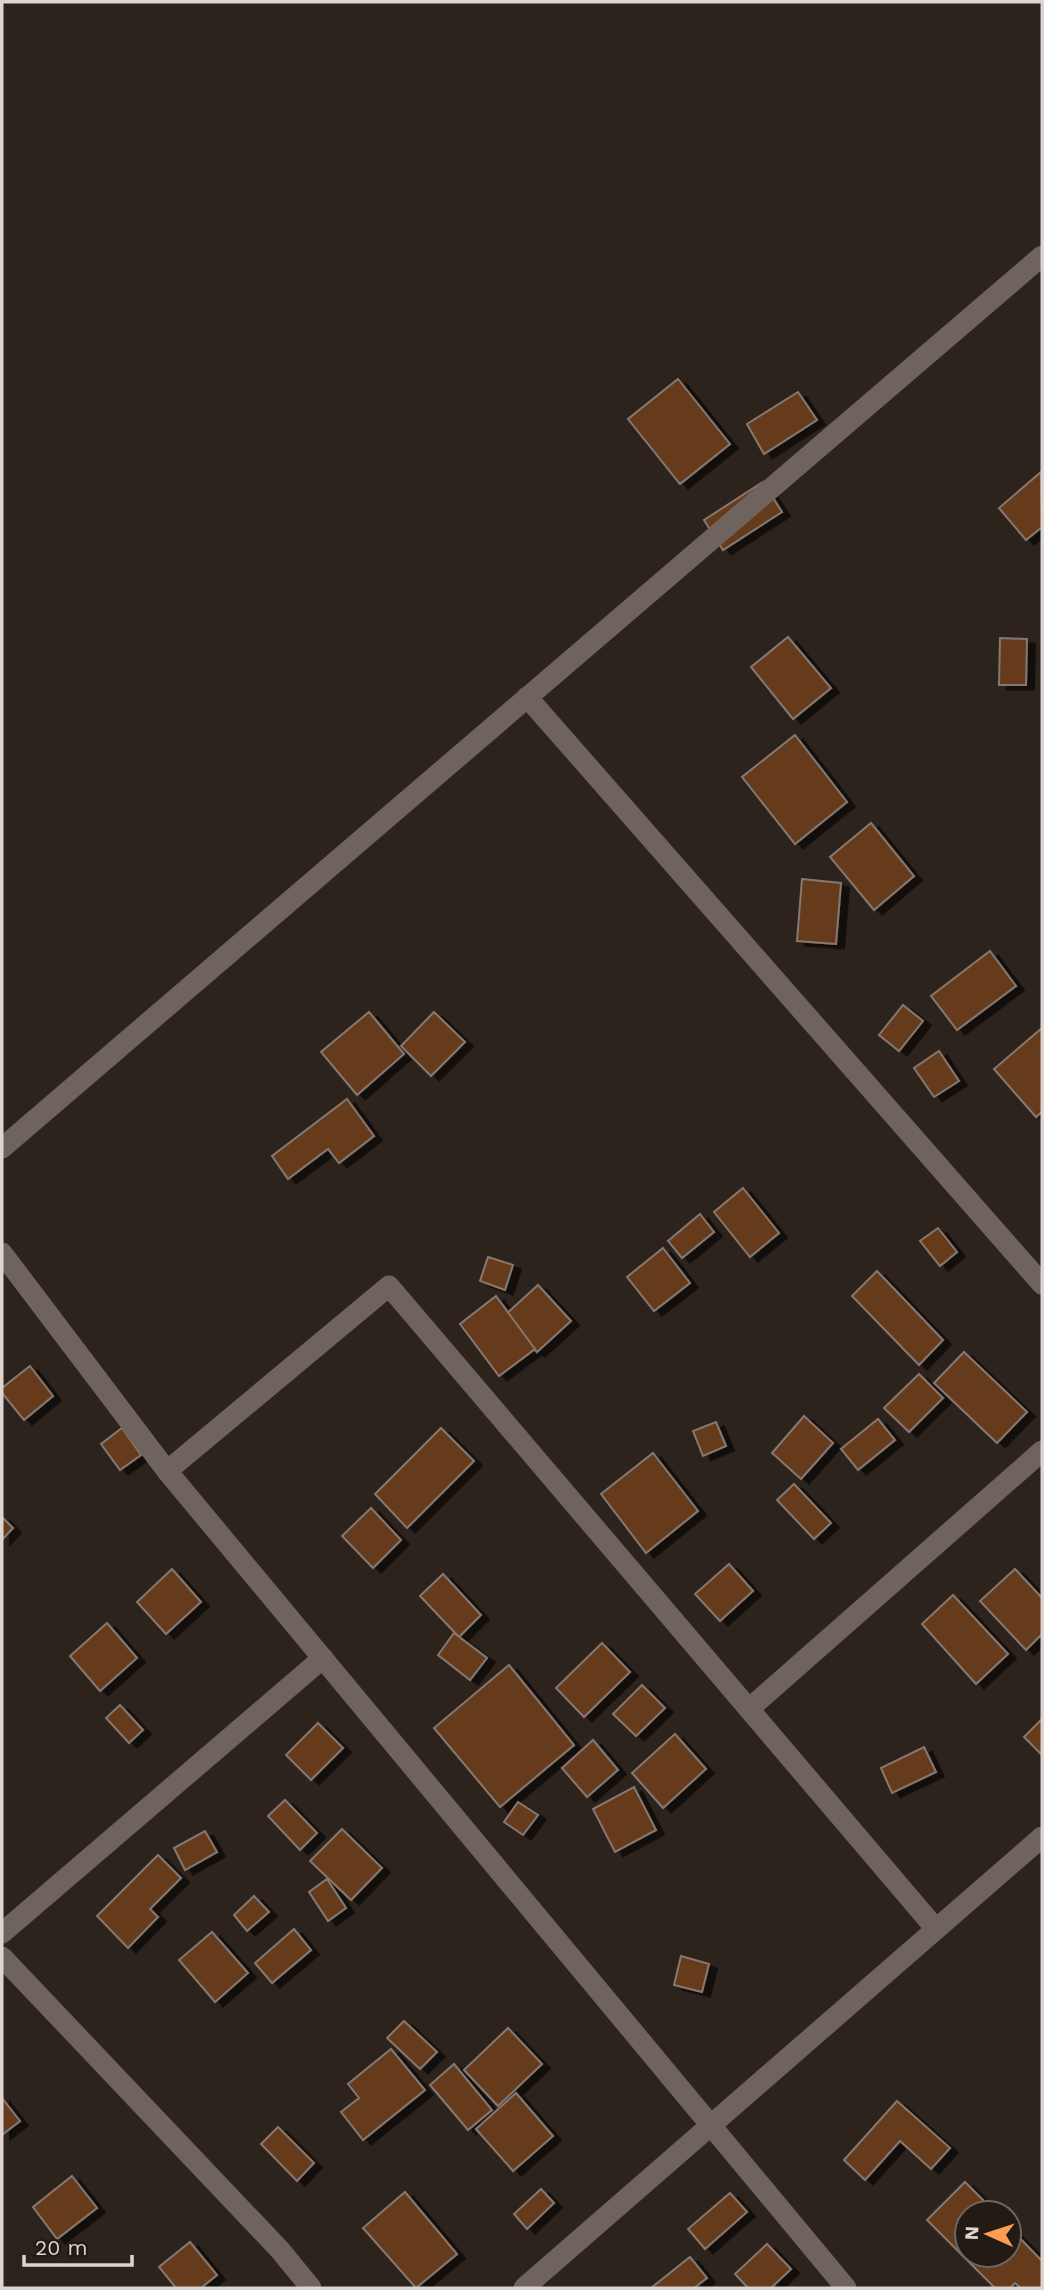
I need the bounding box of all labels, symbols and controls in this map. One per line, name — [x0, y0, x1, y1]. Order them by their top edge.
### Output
north arrow — [953, 2199, 1023, 2269]
scale bar — [24, 2224, 133, 2268]
text: N — [960, 2225, 983, 2241]
text: 20 m — [35, 2235, 87, 2260]

